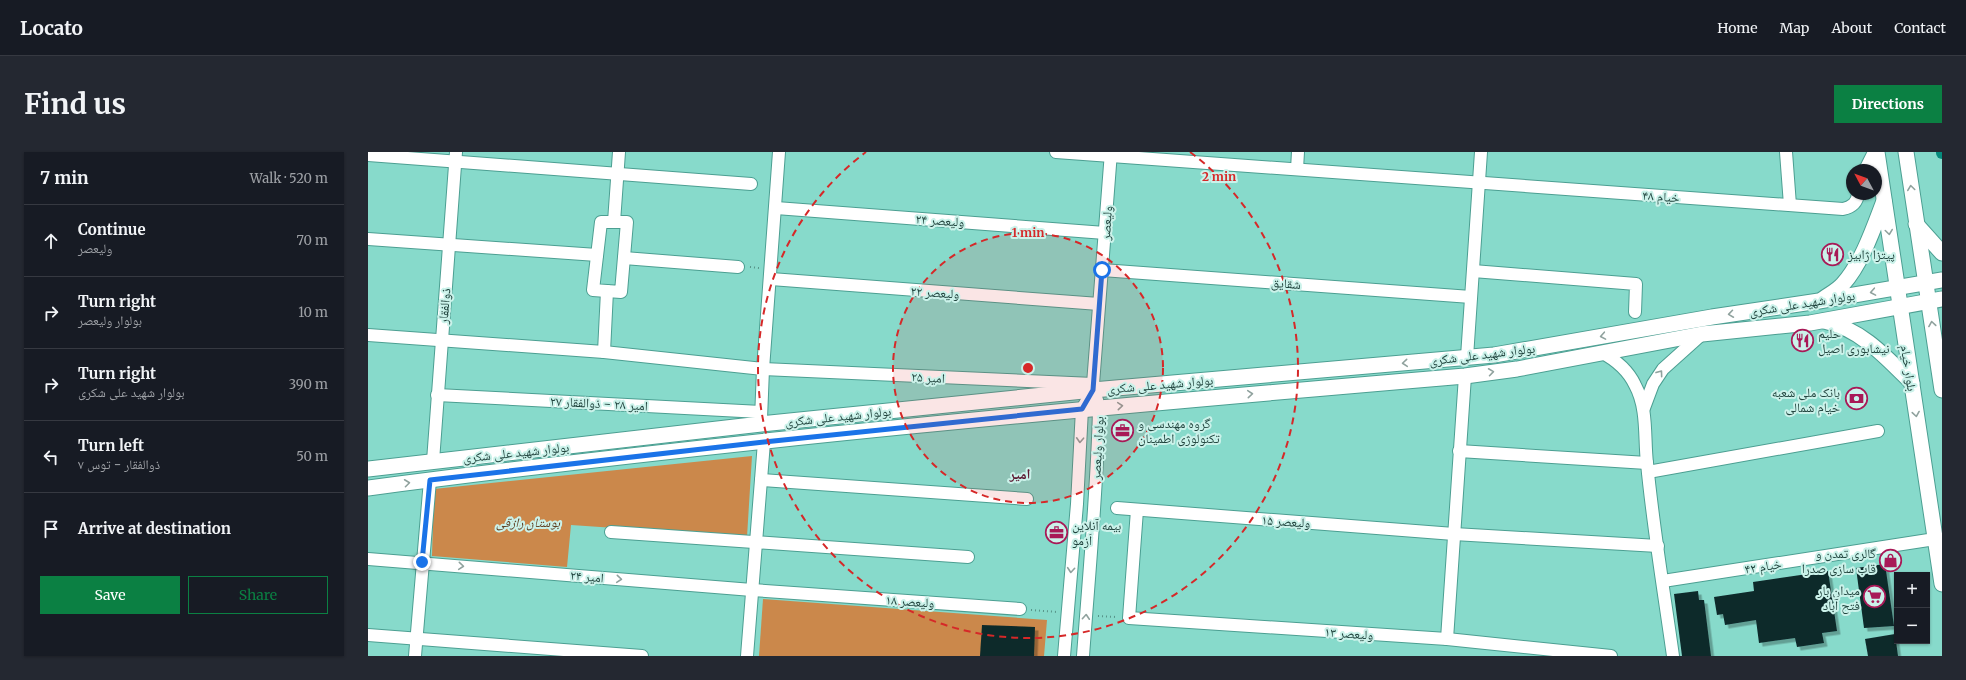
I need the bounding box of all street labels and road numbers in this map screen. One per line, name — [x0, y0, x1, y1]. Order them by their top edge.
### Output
street label: خیام ۴۸ — [1642, 187, 1680, 206]
street label: ولیعصر — [1097, 205, 1116, 242]
street label: ولیعصر ۲۴ — [915, 210, 965, 231]
street label: شقایق — [1271, 274, 1301, 293]
street label: ولیعصر ۲۲ — [910, 282, 960, 303]
street label: بولوار شهید علی شکری — [1748, 287, 1856, 320]
street label: ذوالفقار — [434, 288, 455, 326]
street label: بولوار شهید علی شکری — [1428, 340, 1536, 369]
street label: بلوار خیام — [1896, 344, 1921, 392]
street label: امیر ۲۵ — [911, 368, 945, 387]
street label: بولوار شهید علی شکری — [1106, 371, 1214, 398]
street label: امیر ۲۸ - ذوالفقار ۲۷ — [550, 392, 648, 415]
street label: بولوار شهید علی شکری — [784, 402, 892, 431]
street label: بولوار ولیعصر — [1087, 416, 1108, 481]
street label: بولوار شهید علی شکری — [462, 438, 570, 467]
street label: ولیعصر ۱۵ — [1261, 511, 1311, 532]
street label: خیام ۴۲ — [1743, 555, 1783, 578]
street label: امیر ۲۴ — [569, 567, 605, 586]
street label: ولیعصر ۱۸ — [885, 591, 935, 612]
street label: ولیعصر ۱۳ — [1324, 623, 1374, 644]

